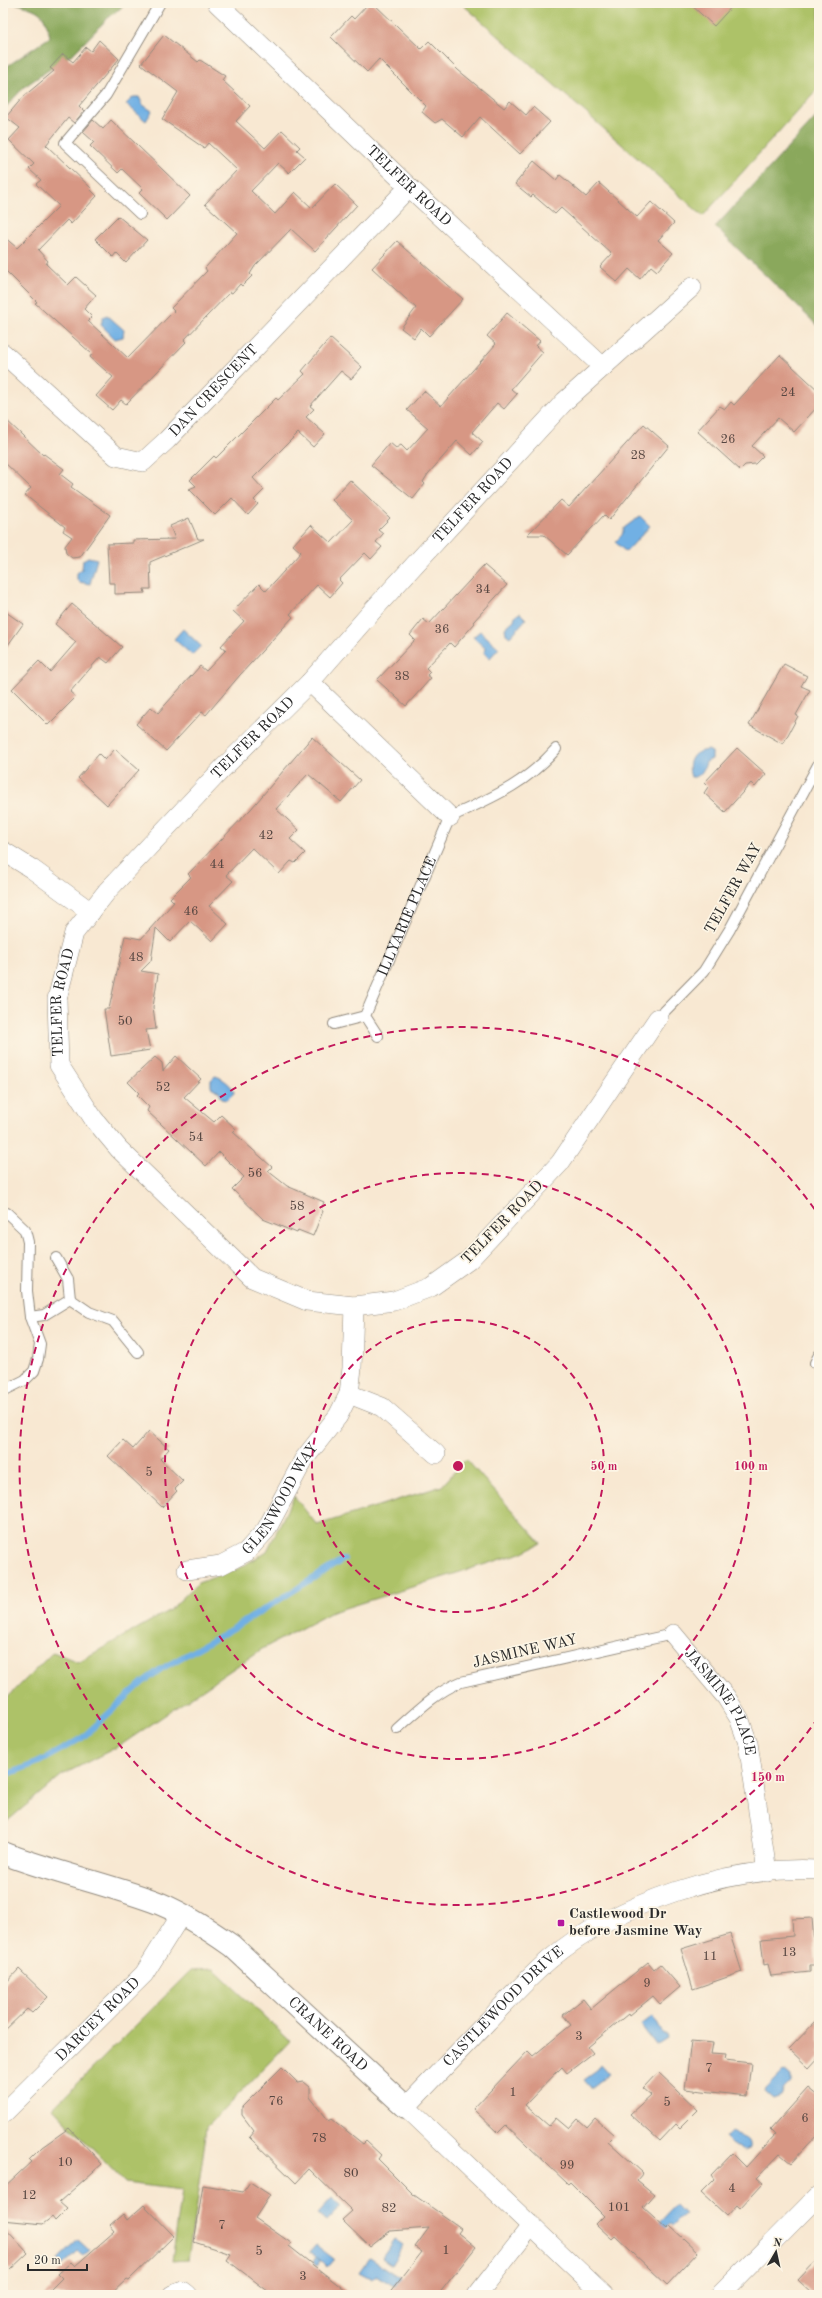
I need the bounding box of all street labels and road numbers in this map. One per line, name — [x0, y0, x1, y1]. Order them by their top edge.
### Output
street label: TELFER ROAD — [363, 143, 454, 229]
street label: DAN CRESCENT — [167, 342, 261, 440]
street label: TELFER ROAD — [431, 455, 516, 546]
street label: TELFER ROAD — [209, 694, 297, 782]
street label: TELFER WAY — [703, 841, 765, 937]
street label: ILLYARIE PLACE — [375, 854, 440, 979]
street label: TELFER ROAD — [49, 947, 77, 1057]
street label: TELFER ROAD — [459, 1178, 547, 1268]
street label: GLENWOOD WAY — [240, 1440, 321, 1558]
street label: JASMINE WAY — [471, 1633, 579, 1671]
street label: JASMINE PLACE — [681, 1646, 757, 1756]
street label: CASTLEWOOD DRIVE — [441, 1944, 567, 2070]
street label: DARCEY ROAD — [53, 1975, 143, 2064]
street label: CRANE ROAD — [285, 1994, 370, 2075]

